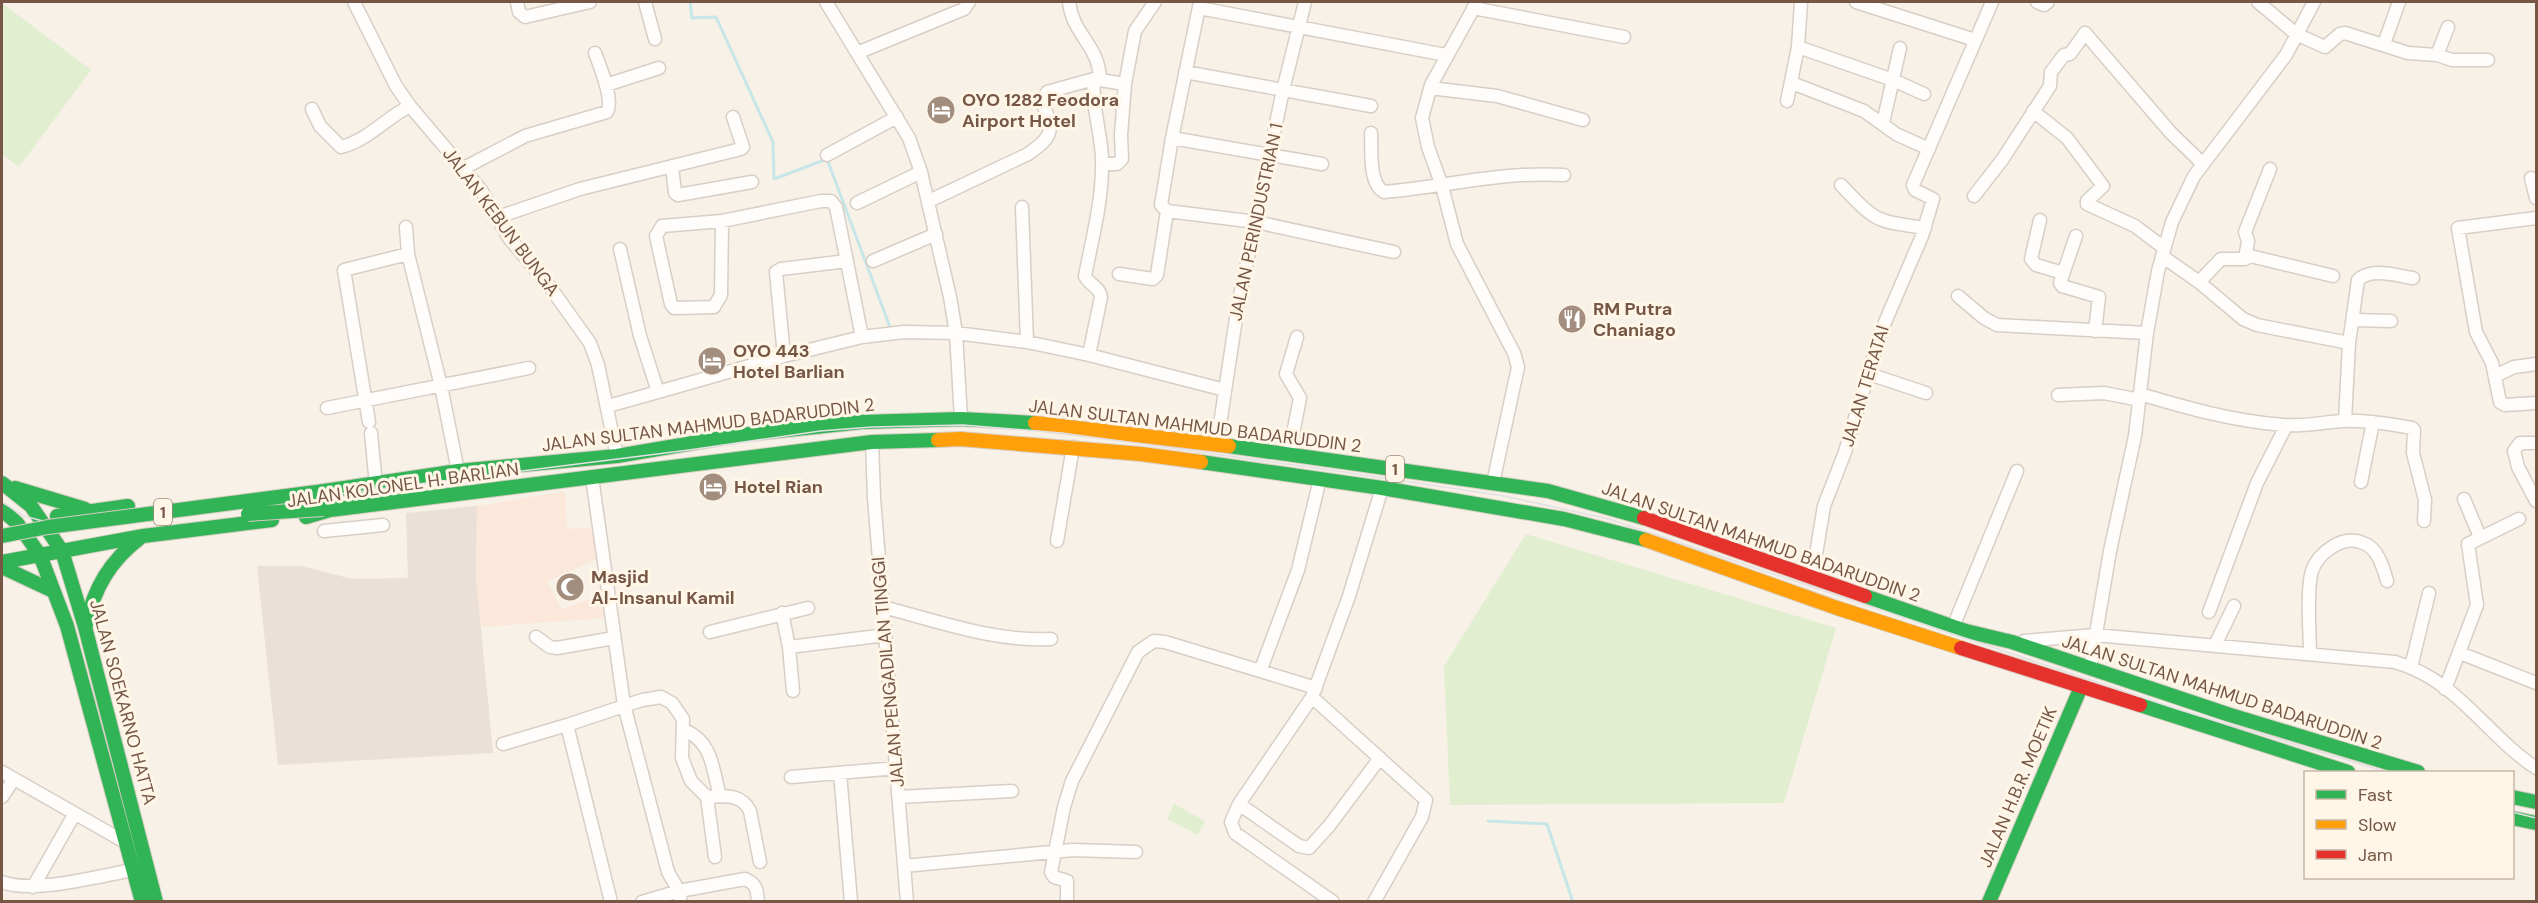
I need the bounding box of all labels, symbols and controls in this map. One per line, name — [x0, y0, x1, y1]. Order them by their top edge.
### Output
place label: OYO 1282 Feodora Airport Hotel — [962, 88, 1119, 133]
hotel icon: OYO 1282 Feodora Airport Hotel — [925, 94, 957, 126]
street label: JALAN PERINDUSTRIAN 1 — [1223, 121, 1289, 323]
street label: JALAN KEBUN BUNGA — [437, 143, 565, 301]
place label: RM Putra Chaniago — [1593, 297, 1676, 342]
restaurant icon: RM Putra Chaniago — [1556, 303, 1588, 335]
street label: JALAN TERATAI — [1835, 323, 1895, 449]
place label: OYO 443 Hotel Barlian — [733, 339, 845, 384]
hotel icon: OYO 443 Hotel Barlian — [696, 345, 728, 377]
street label: JALAN SULTAN MAHMUD BADARUDDIN 2 — [540, 393, 876, 457]
street label: JALAN SULTAN MAHMUD BADARUDDIN 2 — [1027, 394, 1363, 458]
road number: 1 — [1386, 456, 1404, 482]
street label: JALAN KOLONEL H. BARLIAN — [286, 457, 520, 513]
hotel icon: Hotel Rian — [697, 471, 729, 503]
place label: Hotel Rian — [734, 475, 823, 499]
street label: JALAN SULTAN MAHMUD BADARUDDIN 2 — [1599, 476, 1923, 608]
road number: 1 — [154, 499, 172, 525]
street label: JALAN PENGADILAN TINGGI — [866, 556, 910, 788]
place label: Masjid Al-Insanul Kamil — [591, 565, 735, 610]
mosque icon: Masjid Al-Insanul Kamil — [554, 571, 586, 603]
street label: JALAN SOEKARNO HATTA — [84, 597, 162, 807]
street label: JALAN SULTAN MAHMUD BADARUDDIN 2 — [2059, 629, 2385, 755]
street label: JALAN H.B.R. MOETIK — [1973, 703, 2063, 871]
legend — [2304, 771, 2514, 879]
text: Fast — [2358, 783, 2393, 807]
text: Slow — [2358, 813, 2397, 837]
text: Jam — [2358, 843, 2393, 867]

